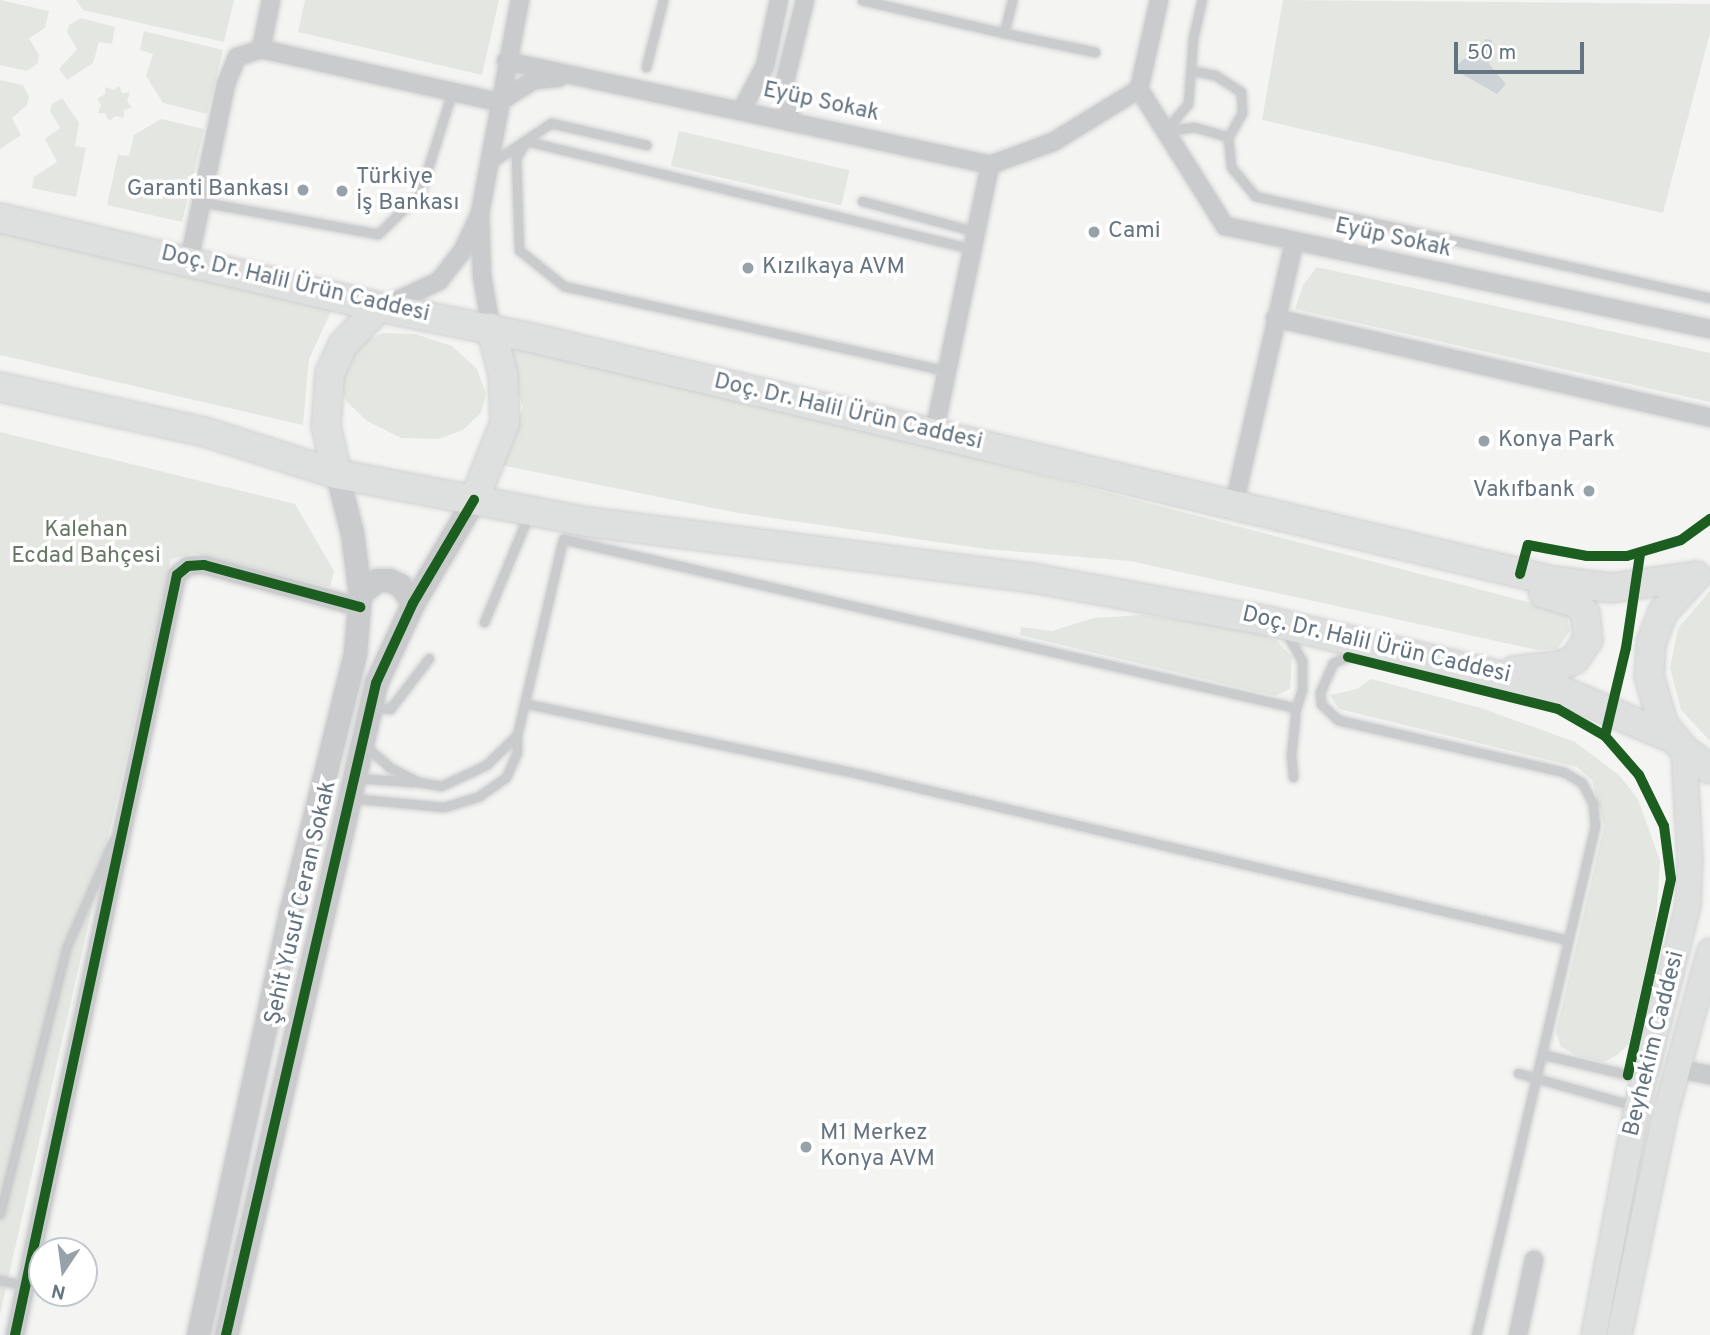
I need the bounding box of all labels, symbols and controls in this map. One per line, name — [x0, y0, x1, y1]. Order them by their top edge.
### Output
scale bar — [1458, 28, 1588, 72]
text: 50 m — [1467, 40, 1516, 67]
street label: Eyüp Sokak — [760, 77, 882, 129]
place label: Türkiye İş Bankası — [356, 164, 459, 218]
place label: Garanti Bankası — [127, 176, 289, 204]
marker: Garanti Bankası — [295, 182, 311, 198]
marker: Türkiye İş Bankası — [334, 183, 350, 199]
street label: Eyüp Sokak — [1332, 213, 1454, 265]
place label: Cami — [1108, 218, 1161, 246]
marker: Cami — [1086, 224, 1102, 240]
street label: Doç. Dr. Halil Ürün Caddesi — [158, 241, 432, 329]
place label: Kızılkaya AVM — [762, 254, 906, 282]
marker: Kızılkaya AVM — [740, 260, 756, 276]
street label: Doç. Dr. Halil Ürün Caddesi — [711, 369, 985, 457]
place label: Konya Park — [1498, 427, 1615, 455]
marker: Konya Park — [1476, 433, 1492, 449]
place label: Vakıfbank — [1473, 477, 1575, 505]
marker: Vakıfbank — [1581, 483, 1597, 499]
park label: Kalehan Ecdad Bahçesi — [11, 517, 161, 571]
street label: Doç. Dr. Halil Ürün Caddesi — [1239, 602, 1513, 690]
street label: Şehit Yusuf Ceran Sokak — [260, 778, 344, 1028]
street label: Beyhekim Caddesi — [1619, 949, 1691, 1139]
place label: M1 Merkez Konya AVM — [820, 1120, 936, 1174]
marker: M1 Merkez Konya AVM — [798, 1139, 814, 1155]
north arrow — [28, 1237, 98, 1307]
text: N — [49, 1277, 68, 1304]

